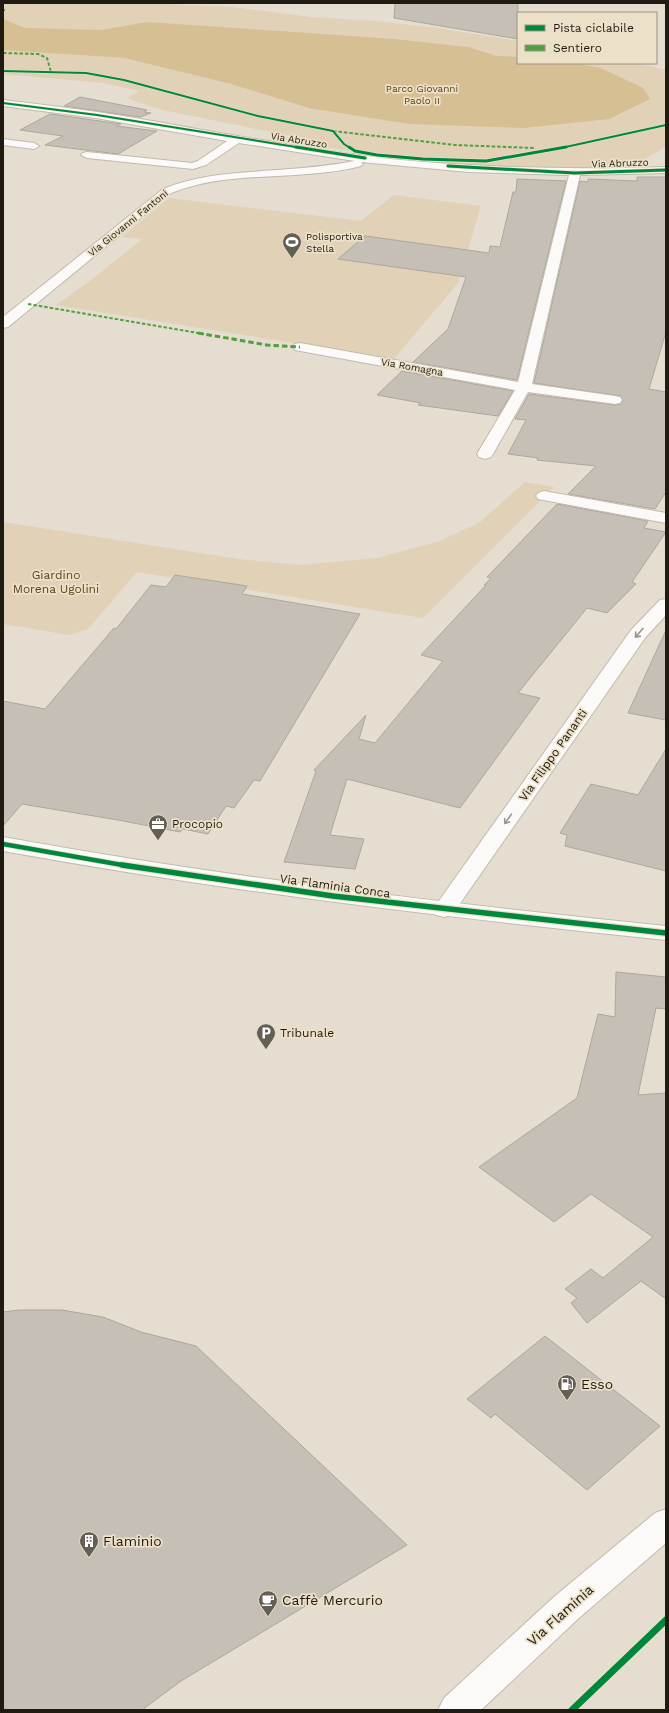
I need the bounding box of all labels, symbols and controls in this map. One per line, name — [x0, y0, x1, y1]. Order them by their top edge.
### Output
legend — [517, 12, 657, 64]
text: Pista ciclabile — [553, 21, 634, 35]
text: Sentiero — [553, 41, 602, 55]
park label: Parco Giovanni Paolo II — [386, 83, 458, 106]
street label: Via Abruzzo — [270, 130, 328, 150]
street label: Via Abruzzo — [591, 157, 649, 169]
street label: Via Giovanni Fantoni — [86, 187, 170, 259]
sports icon: Polisportiva Stella — [281, 231, 303, 259]
place label: Polisportiva Stella — [306, 231, 363, 254]
street label: Via Romagna — [380, 356, 444, 378]
park label: Giardino Morena Ugolini — [13, 568, 99, 596]
one-way arrow — [635, 627, 644, 638]
street label: Via Filippo Pananti — [516, 706, 590, 804]
office icon: Procopio — [147, 813, 169, 841]
one-way arrow — [504, 813, 512, 824]
place label: Procopio — [172, 817, 223, 831]
street label: Via Flaminia Conca — [279, 871, 391, 901]
parking icon: Tribunale — [255, 1022, 277, 1050]
place label: Tribunale — [280, 1026, 334, 1040]
fuel station icon: Esso — [556, 1373, 578, 1401]
place label: Esso — [581, 1376, 613, 1392]
building icon: Flaminio — [78, 1530, 100, 1558]
place label: Flaminio — [103, 1533, 162, 1549]
street label: Via Flaminia — [524, 1581, 596, 1649]
cafe icon: Caffè Mercurio — [257, 1589, 279, 1617]
place label: Caffè Mercurio — [282, 1592, 383, 1608]

